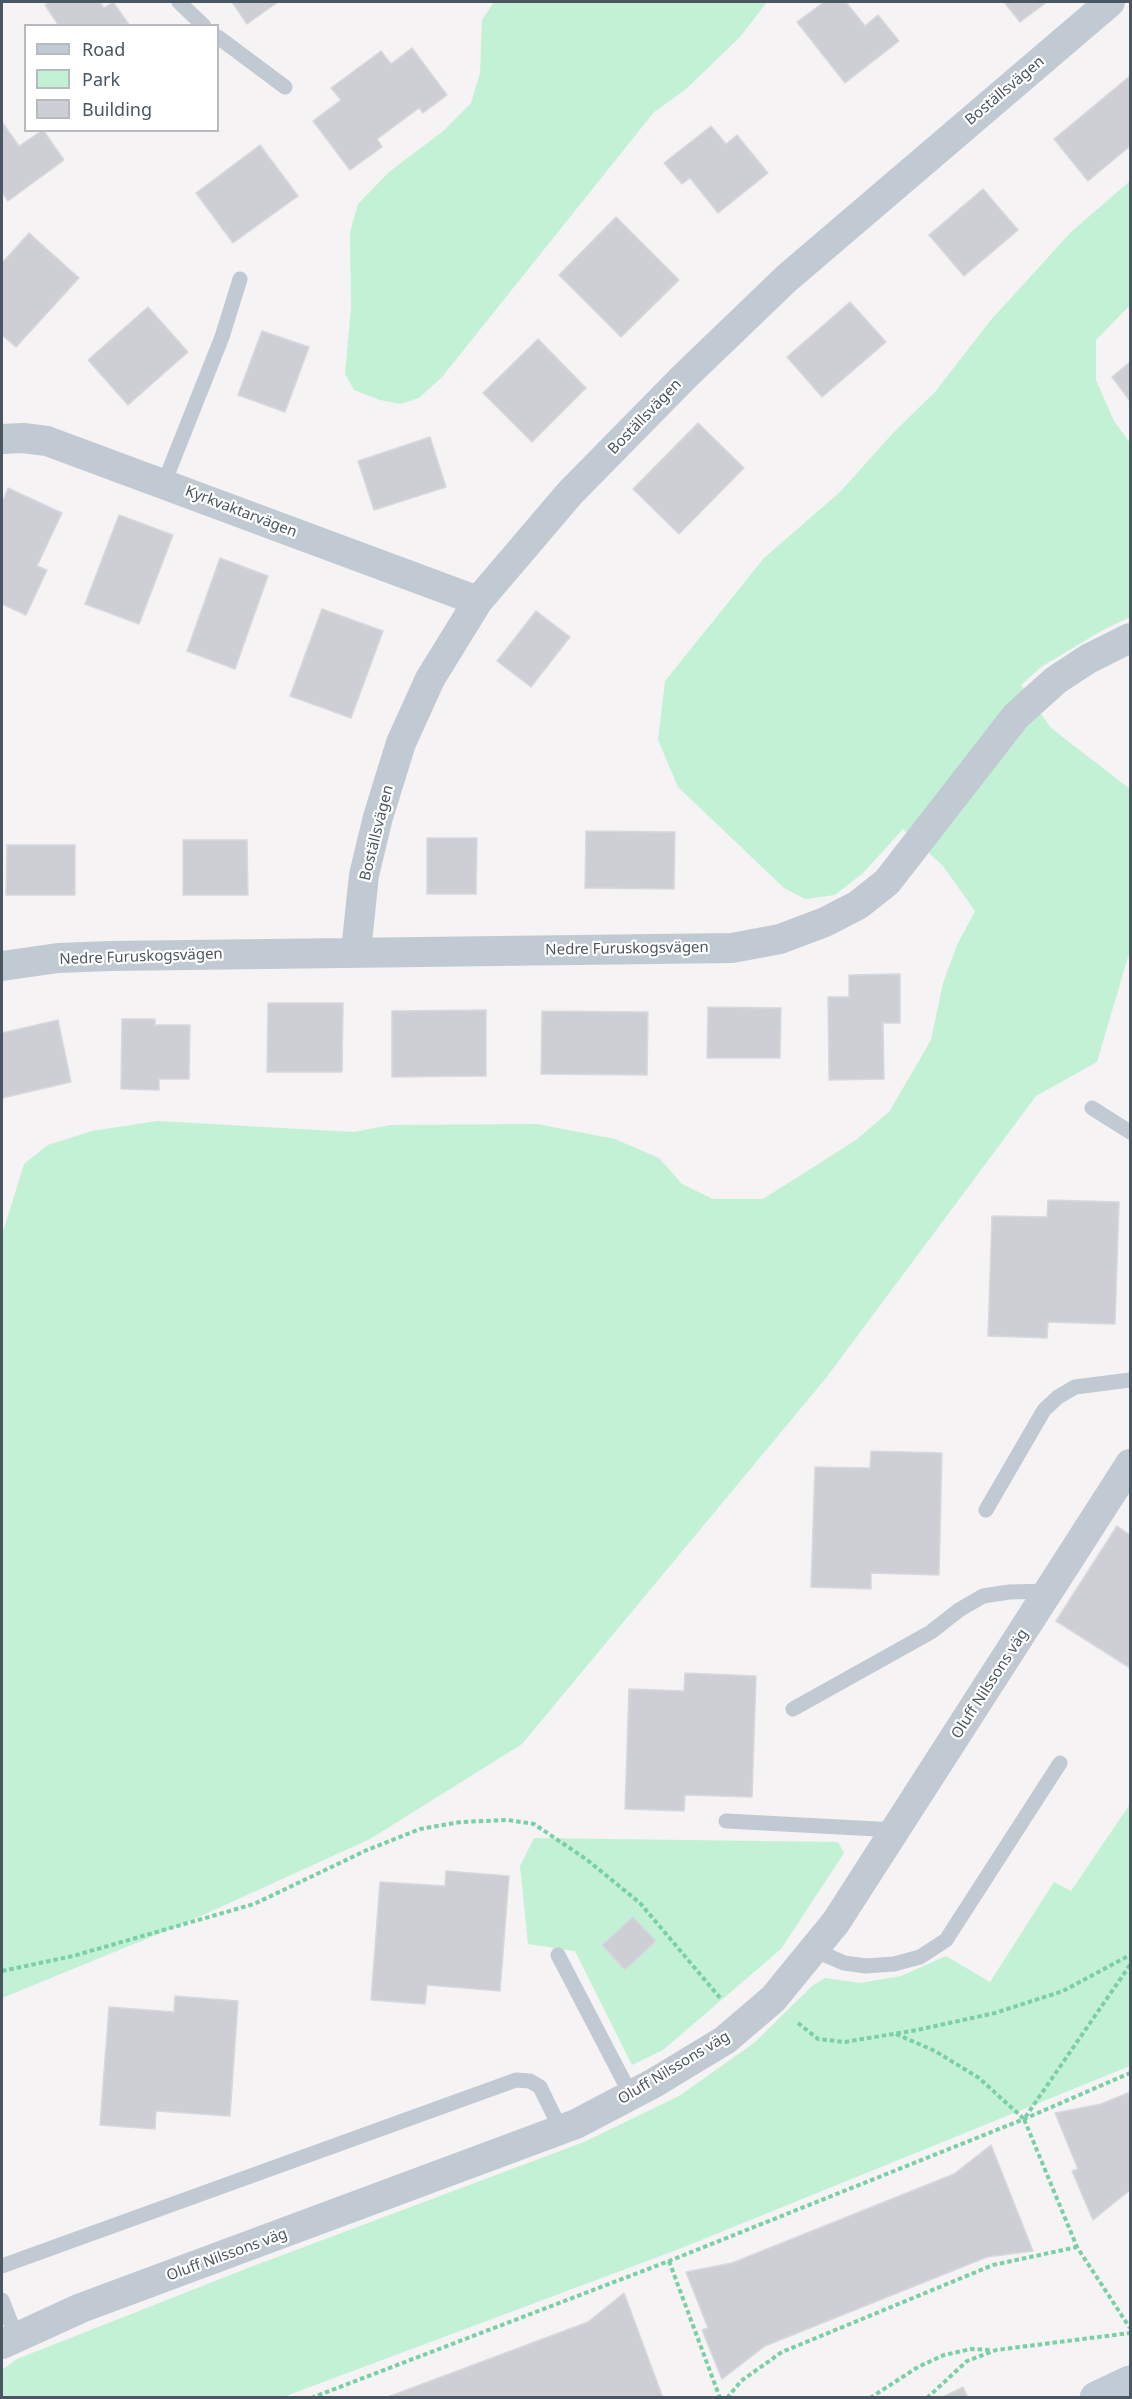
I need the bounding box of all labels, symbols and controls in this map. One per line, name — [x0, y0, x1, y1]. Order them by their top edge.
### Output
legend — [24, 24, 219, 132]
text: Road — [82, 37, 125, 61]
street label: Boställsvägen — [962, 53, 1048, 129]
text: Park — [82, 67, 120, 91]
text: Building — [82, 97, 152, 121]
street label: Boställsvägen — [605, 376, 685, 458]
street label: Kyrkvaktarvägen — [183, 482, 299, 542]
street label: Boställsvägen — [356, 783, 398, 883]
street label: Nedre Furuskogsvägen — [545, 939, 709, 959]
street label: Nedre Furuskogsvägen — [59, 945, 223, 969]
street label: Oluff Nilssons väg — [948, 1626, 1032, 1742]
street label: Oluff Nilssons väg — [615, 2028, 733, 2108]
street label: Oluff Nilssons väg — [164, 2225, 290, 2285]

